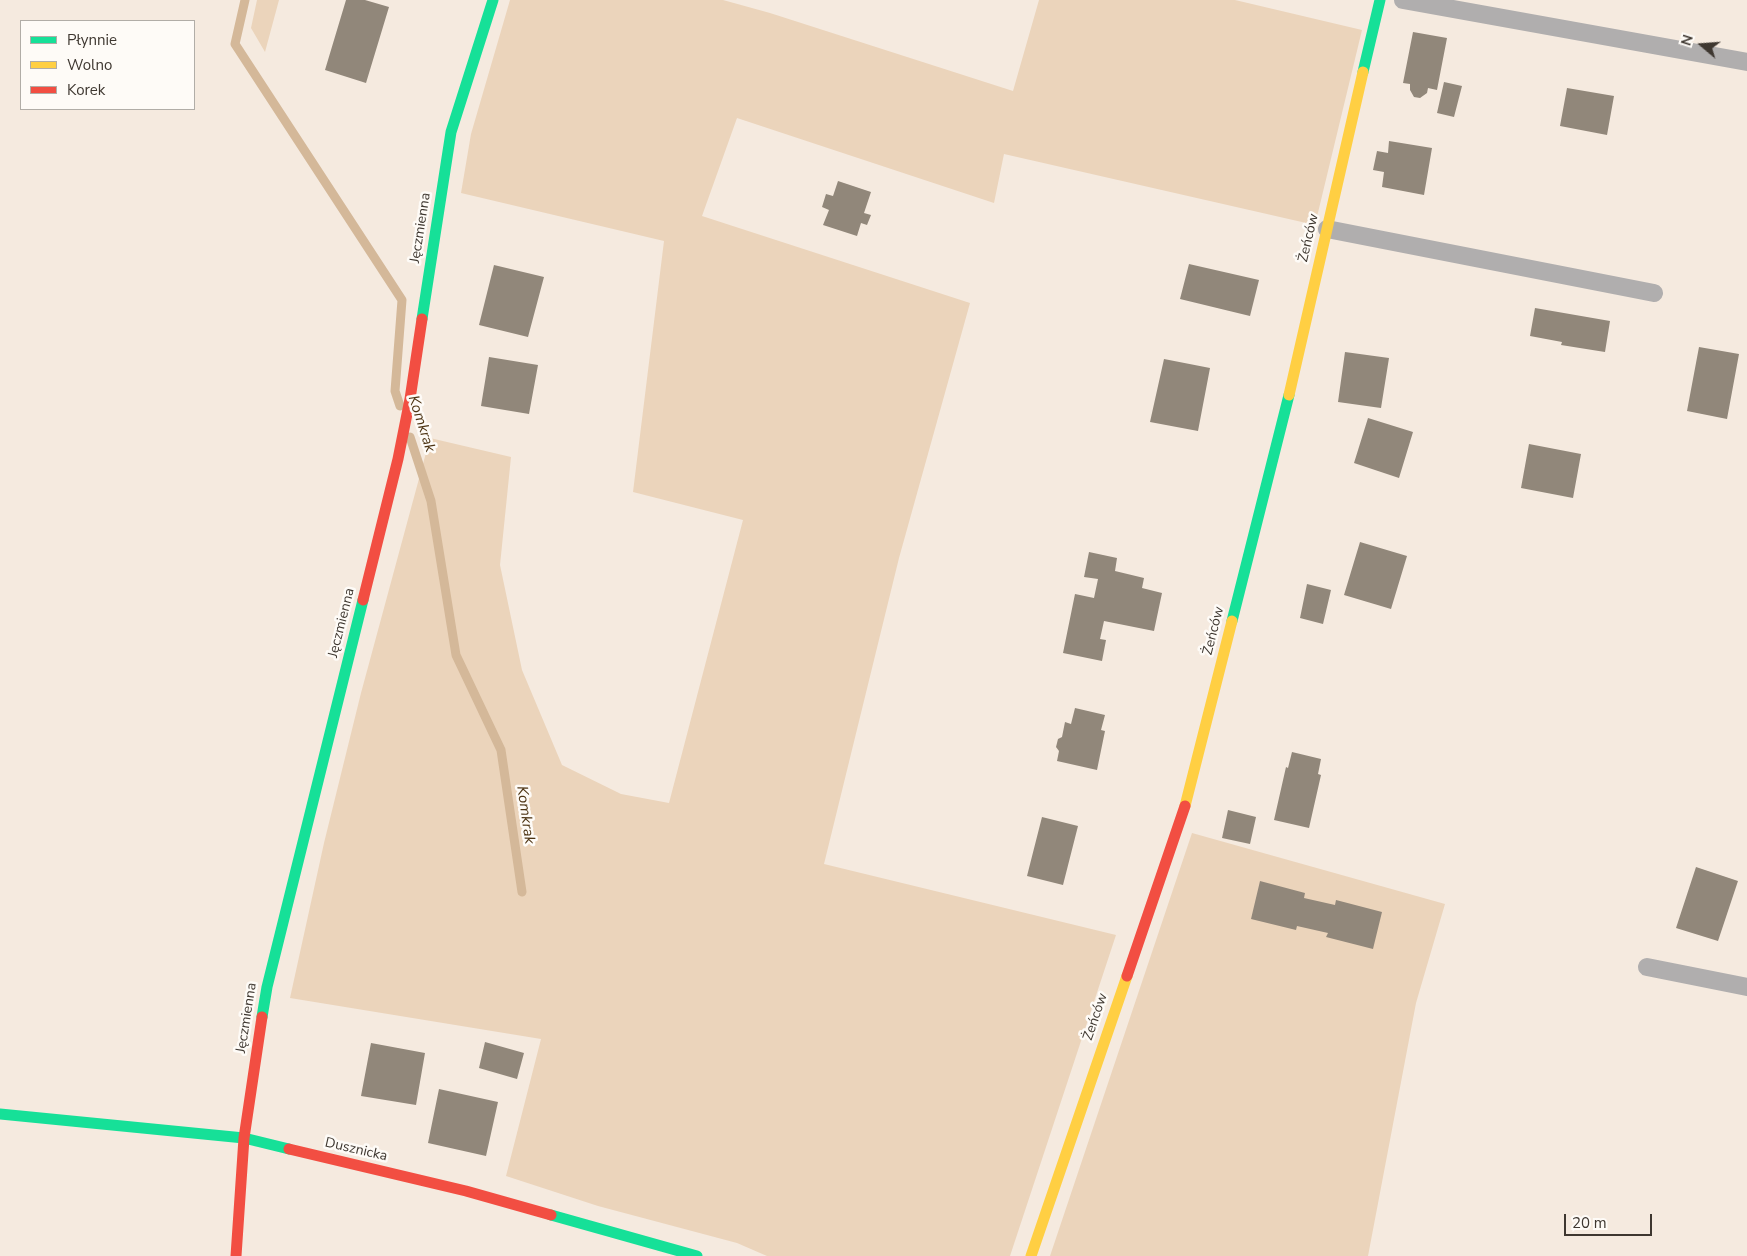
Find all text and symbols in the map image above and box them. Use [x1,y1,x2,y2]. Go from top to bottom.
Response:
legend [20,20,195,110]
north arrow [1677,20,1727,70]
text: Płynnie [67,30,117,50]
text: N [1677,32,1698,48]
text: Wolno [67,55,112,75]
text: Korek [67,80,105,100]
street label: Jęczmienna [407,192,435,264]
street label: Żeńców [1295,212,1323,264]
water label: Komkrak [403,393,439,455]
street label: Jęczmienna [325,587,359,659]
street label: Żeńców [1200,605,1228,657]
water label: Komkrak [512,785,538,845]
street label: Jęczmienna [233,982,261,1054]
street label: Żeńców [1080,991,1112,1043]
street label: Dusznicka [323,1135,389,1165]
scale bar [1567,1204,1654,1236]
text: 20 m [1572,1213,1607,1233]

